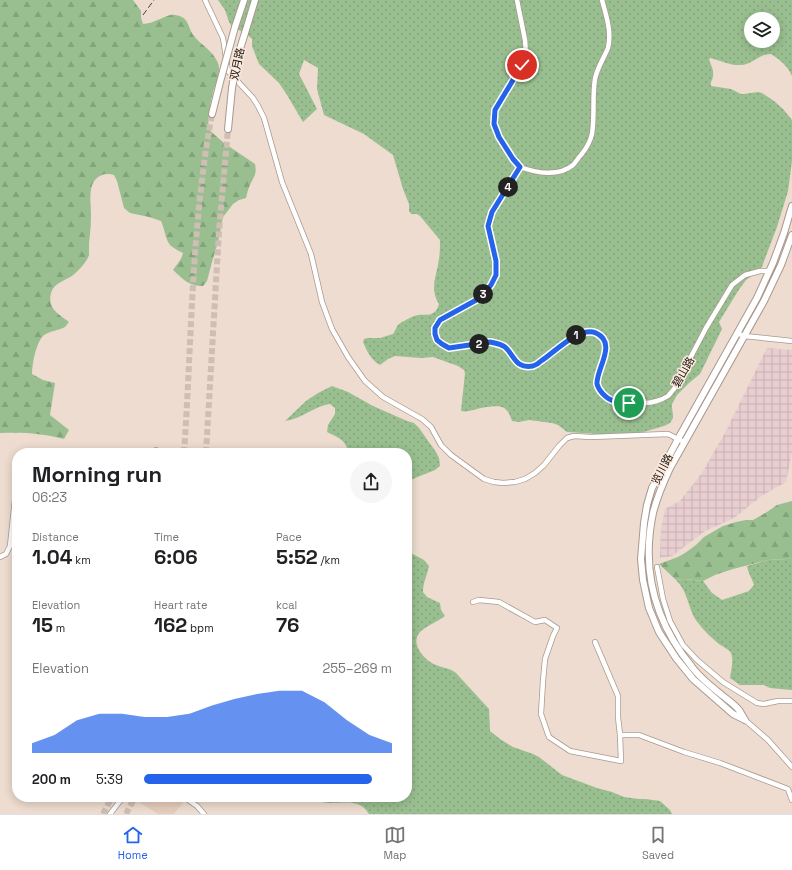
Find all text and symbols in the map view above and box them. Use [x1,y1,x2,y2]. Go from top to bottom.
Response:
map controls [744,12,780,48]
button: layers [744,12,780,48]
street label: 双月路 [227,46,247,82]
pin [505,48,539,82]
icon: check [511,54,533,76]
pin: 4 [498,177,518,197]
text: 4 [505,180,512,194]
pin: 3 [473,284,493,304]
text: 3 [480,287,486,301]
pin: 1 [566,325,586,345]
text: 1 [574,328,578,342]
pin: 2 [469,334,489,354]
text: 2 [476,337,482,351]
street label: 碧山路 [669,354,697,390]
pin [612,386,646,420]
icon: arrive [618,392,640,414]
street label: 览川路 [648,451,676,487]
text: Morning run [32,460,162,488]
button: share [350,461,392,503]
text: 06:23 [32,489,67,506]
text: Distance [32,530,79,544]
text: Time [154,530,179,544]
text: Pace [276,530,302,544]
text: 1.04 [32,544,72,570]
text: 6:06 [154,544,198,570]
text: 5:52 [276,544,318,570]
text: km [72,553,91,567]
text: /km [318,553,340,567]
text: Elevation [32,598,80,612]
text: Heart rate [154,598,207,612]
text: kcal [276,598,297,612]
text: 15 [32,612,53,638]
text: 162 [154,612,187,638]
text: 76 [276,612,299,638]
text: m [53,621,65,635]
text: bpm [187,621,214,635]
text: Elevation [32,660,89,677]
text: 255–269 m [322,660,392,677]
text: 200 m [32,771,71,788]
text: 5:39 [96,771,123,788]
tab: Home [118,824,148,862]
tab: Map [383,824,406,862]
tab: Saved [642,824,674,862]

